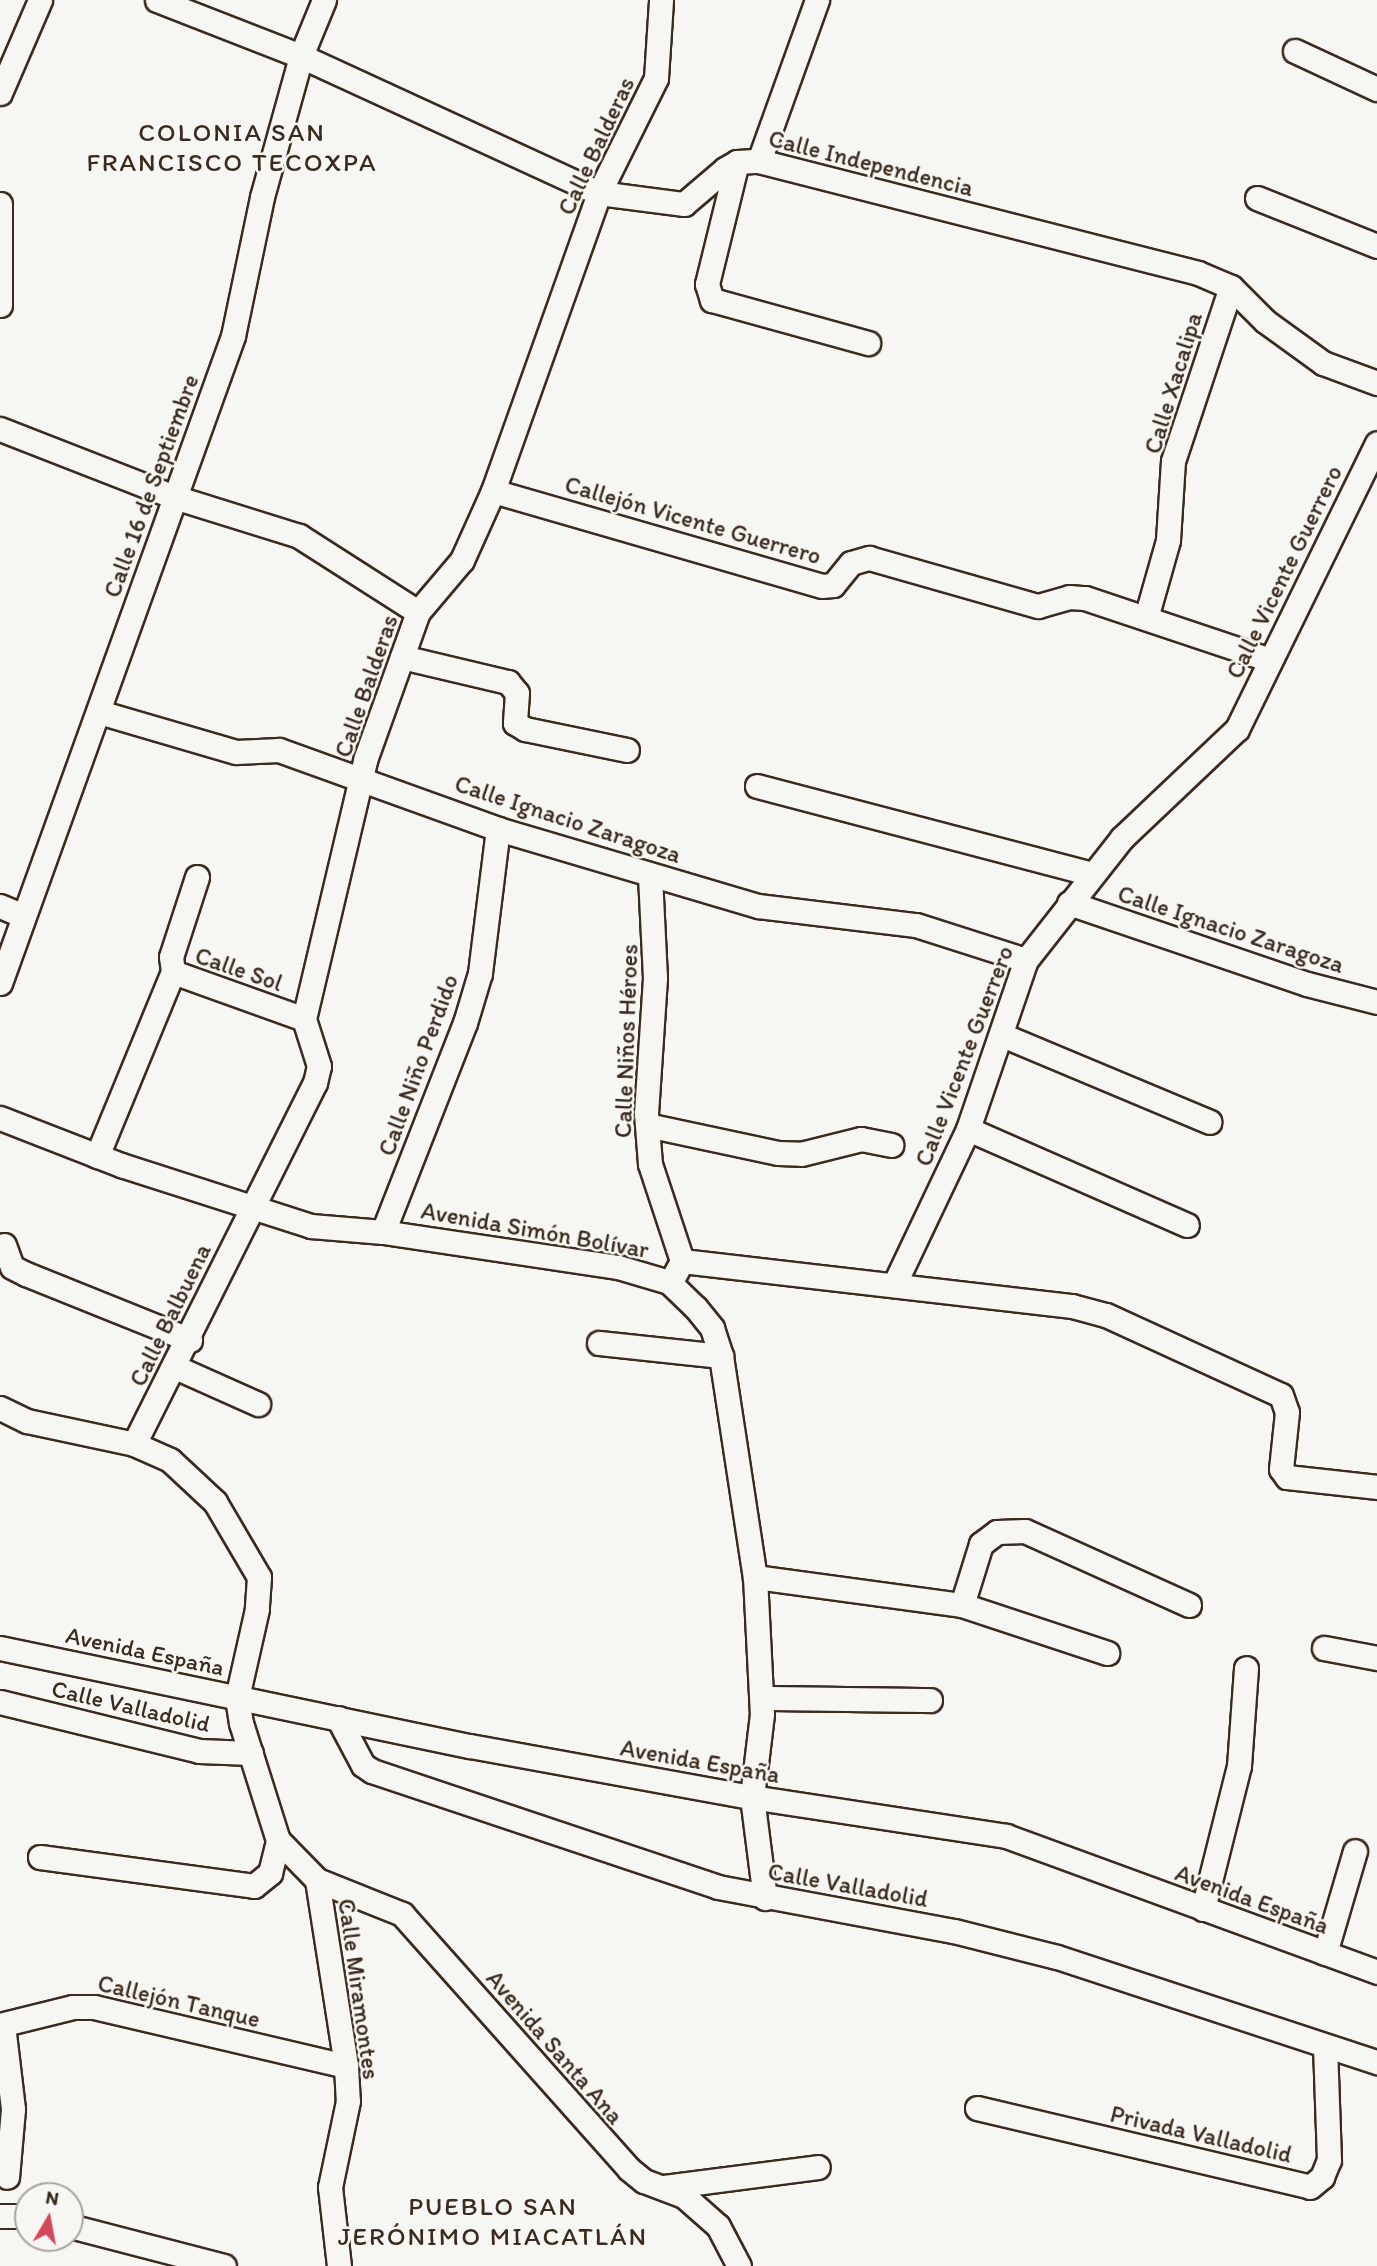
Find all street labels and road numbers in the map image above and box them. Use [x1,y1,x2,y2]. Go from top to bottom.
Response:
street label: Calle Balderas [551,72,641,220]
street label: Calle Independencia [766,124,976,202]
street label: Calle Xacalipa [1138,308,1208,458]
street label: Calle 16 de Septiembre [97,371,205,601]
street label: Calle Vicente Guerrero [1220,461,1348,683]
street label: Callejón Vicente Guerrero [562,470,824,570]
street label: Calle Balderas [328,610,404,762]
street label: Calle Ignacio Zaragoza [452,769,684,869]
street label: Calle Ignacio Zaragoza [1115,879,1347,979]
street label: Calle Sol [191,941,287,997]
street label: Calle Vicente Guerrero [909,942,1019,1170]
street label: Calle Niños Héroes [608,943,644,1139]
street label: Calle Niño Perdido [372,971,464,1159]
street label: Avenida Simón Bolívar [419,1196,651,1264]
street label: Calle Balbuena [123,1238,217,1392]
street label: Avenida España [63,1620,227,1682]
street label: Calle Valladolid [50,1674,212,1738]
street label: Avenida España [618,1733,782,1789]
street label: Calle Valladolid [767,1857,929,1913]
street label: Avenida España [1171,1858,1333,1940]
street label: Calle Miramontes [332,1897,386,2081]
street label: Avenida Santa Ana [480,1964,630,2130]
street label: Callejón Tanque [96,1969,262,2033]
street label: Privada Valladolid [1107,2099,1295,2169]

